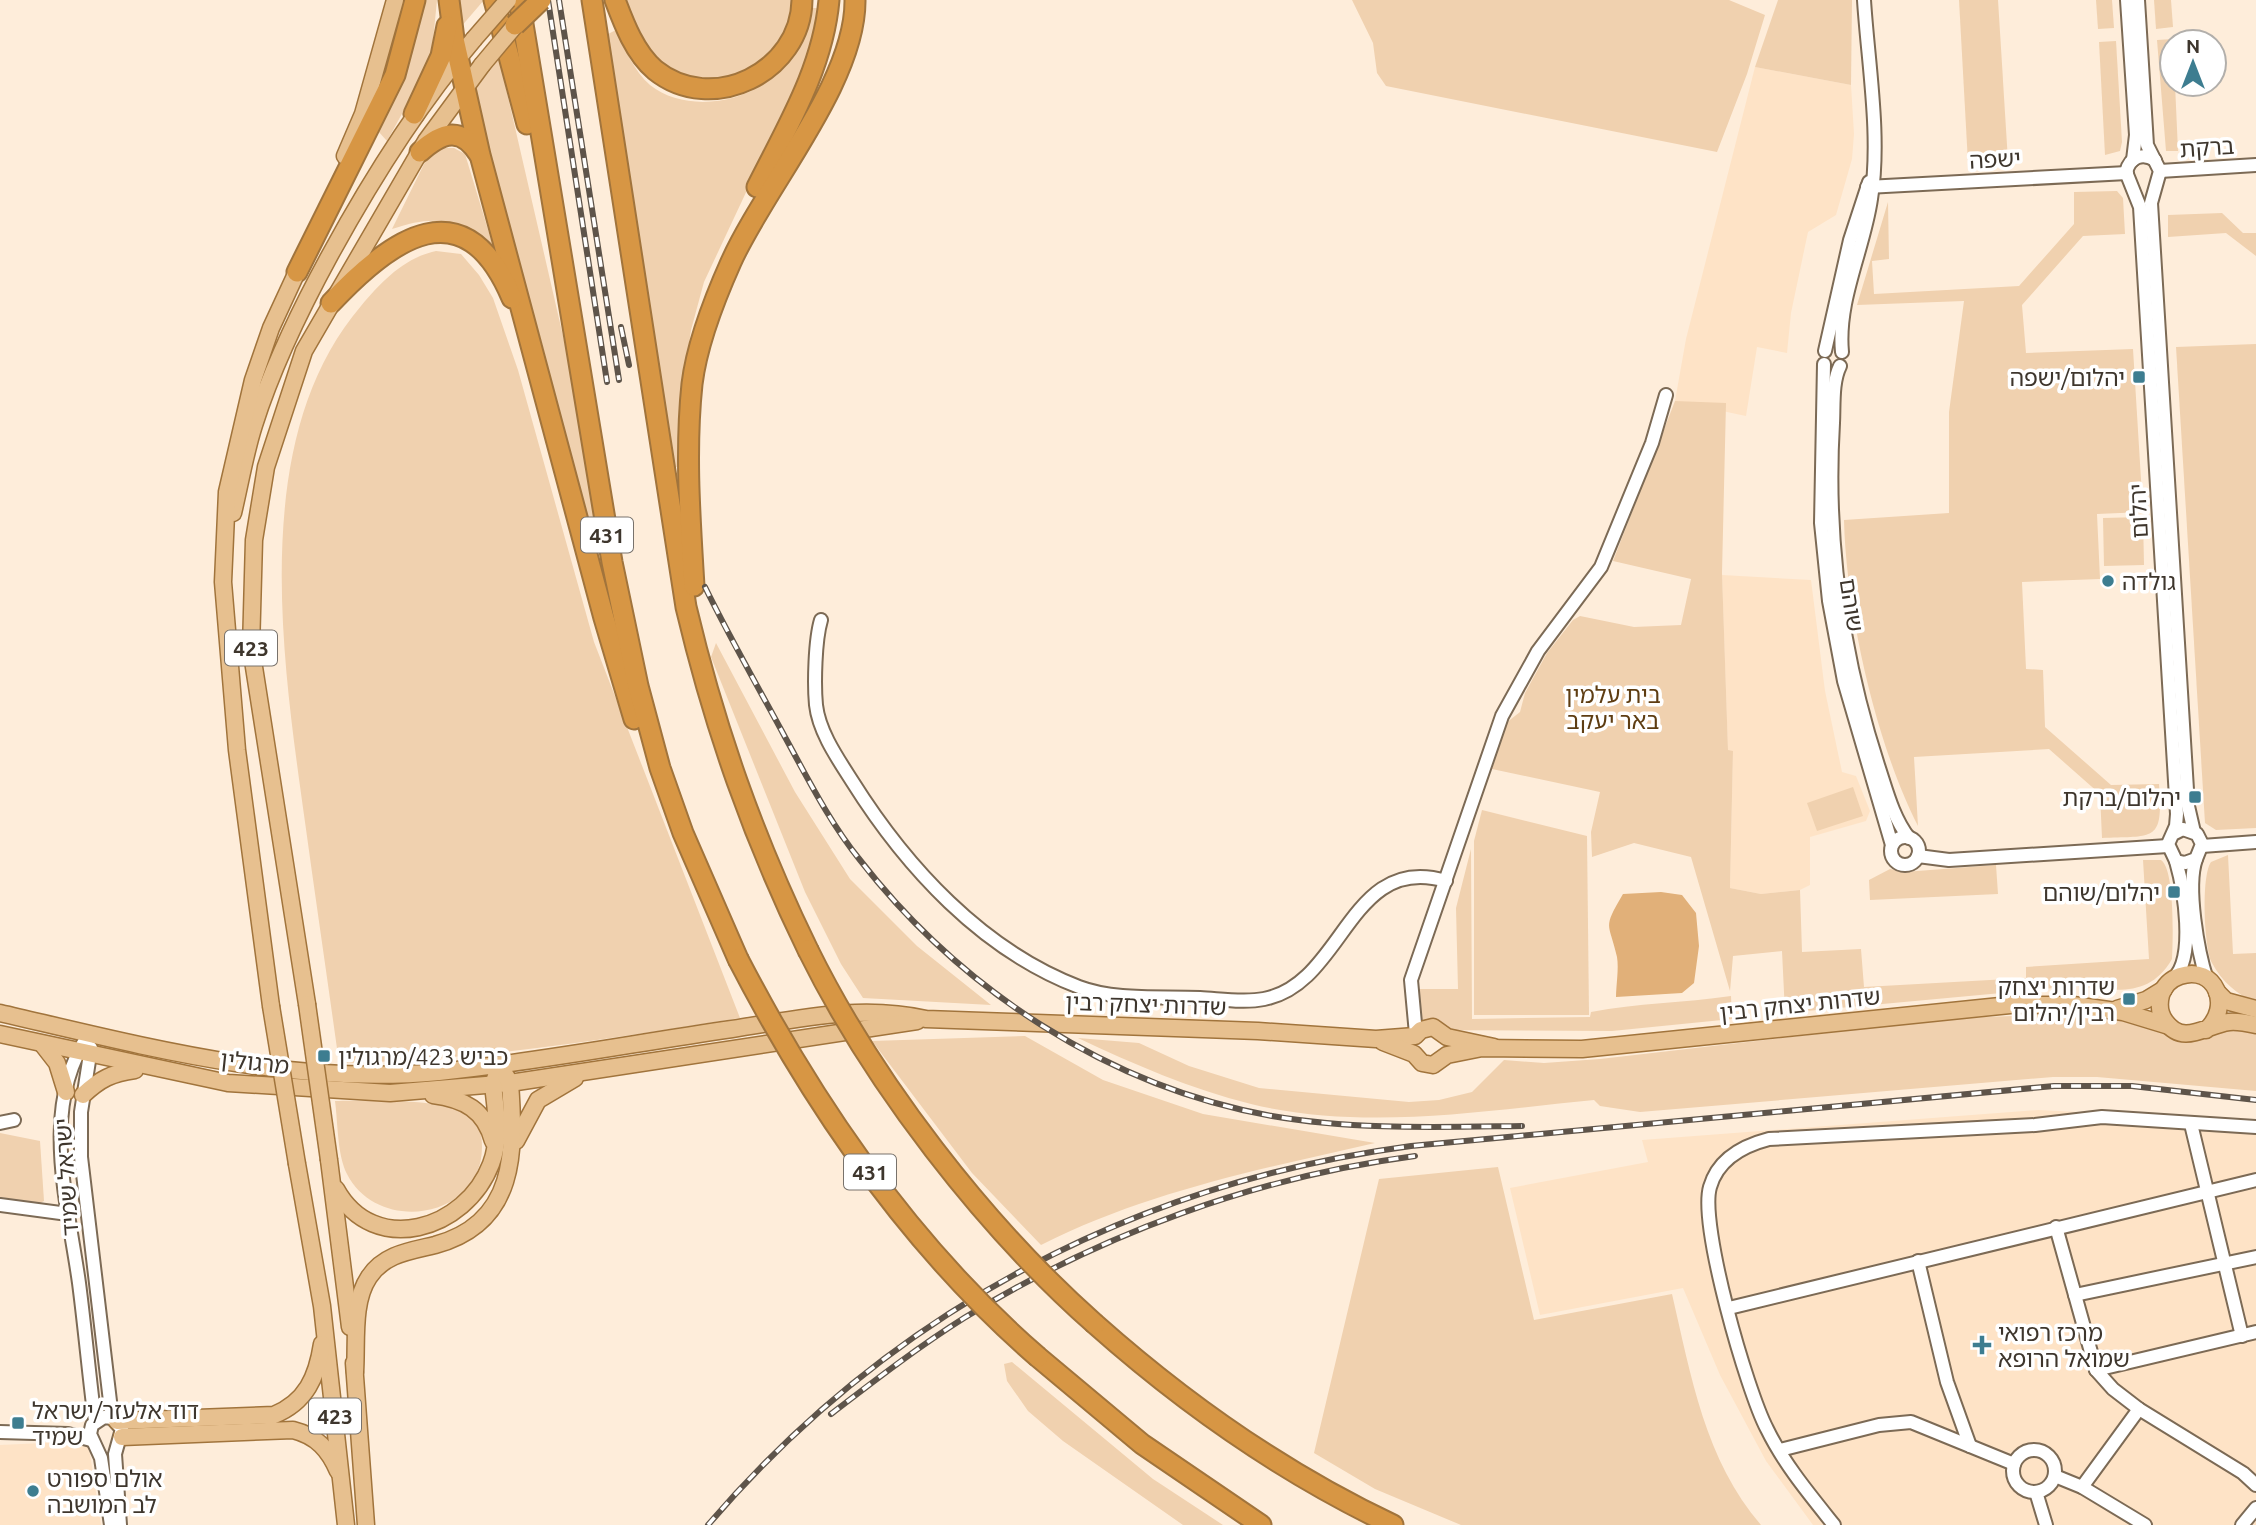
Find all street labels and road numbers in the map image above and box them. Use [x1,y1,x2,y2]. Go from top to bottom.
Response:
street label: ברקת [2179,133,2235,161]
street label: ישפה [1969,145,2021,173]
street label: יהלום [2124,483,2152,539]
road number: 431 [581,518,633,552]
street label: שוהם [1835,576,1869,634]
road number: 423 [225,630,277,666]
street label: שדרות יצחק רבין [1718,983,1882,1025]
street label: שדרות יצחק רבין [1065,989,1227,1019]
street label: מרגולין [219,1046,291,1078]
street label: ישראל שמיד [49,1117,83,1237]
road number: 431 [844,1154,896,1190]
road number: 423 [309,1398,361,1434]

